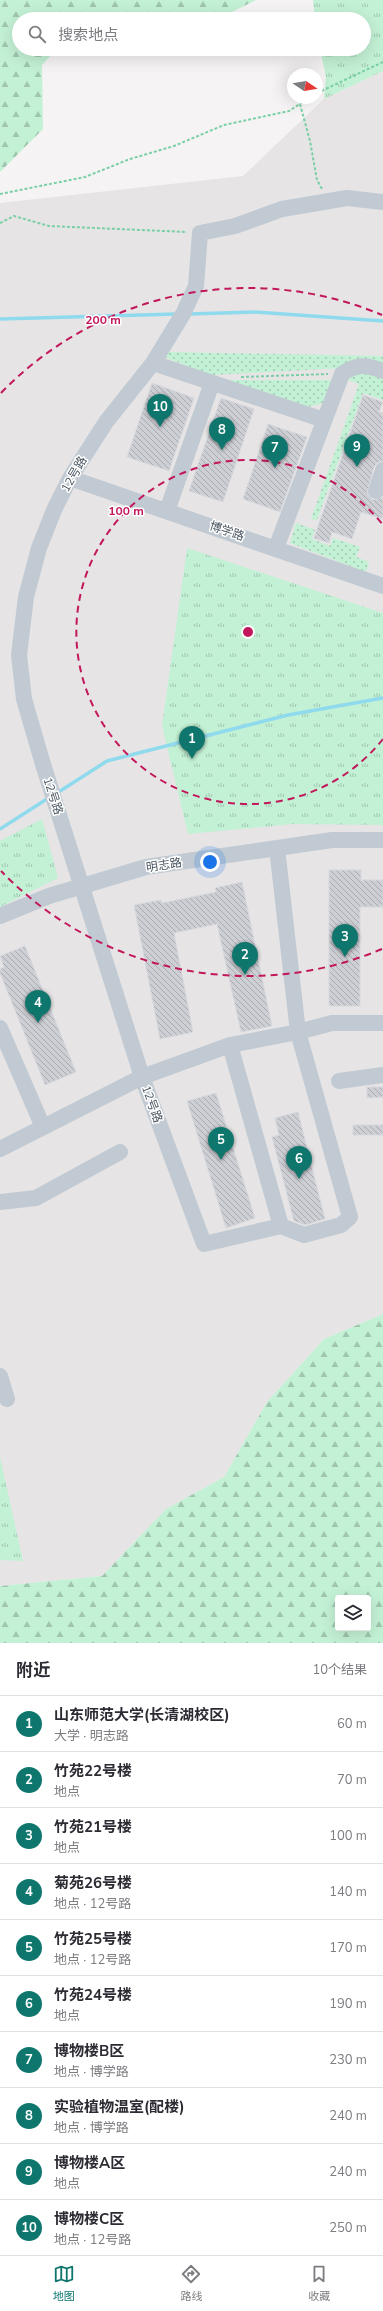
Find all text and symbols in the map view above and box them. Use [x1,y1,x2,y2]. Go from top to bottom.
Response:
search box [12,12,371,56]
icon: search [26,23,48,45]
text: 搜索地点 [58,25,118,45]
north arrow [287,68,323,104]
text: 200 m [85,312,121,328]
pin: 10 [147,394,173,427]
pin: 8 [209,417,235,450]
pin: 9 [344,434,370,467]
pin: 7 [262,435,288,468]
street label: 12号路 [57,453,91,495]
text: 100 m [108,503,144,519]
street label: 博学路 [207,518,247,544]
centre of rings [241,625,255,639]
pin: 1 [179,726,205,759]
street label: 12号路 [39,775,67,817]
your location [200,852,220,872]
street label: 明志路 [145,854,183,876]
pin: 3 [332,924,358,957]
pin: 2 [232,942,258,975]
pin: 4 [25,990,51,1023]
street label: 12号路 [138,1083,166,1125]
pin: 5 [208,1127,234,1160]
pin: 6 [286,1146,312,1179]
map controls [335,1595,371,1631]
button: layers [335,1595,371,1631]
text: 附近 [16,1659,50,1682]
text: 10个结果 [312,1661,367,1679]
text: 山东师范大学(长清湖校区) [54,1705,230,1725]
text: 1 [25,1715,33,1733]
text: 60 m [337,1715,367,1733]
text: 大学 · 明志路 [54,1727,129,1745]
text: 竹苑22号楼 [54,1761,132,1781]
text: 2 [25,1771,33,1789]
text: 70 m [337,1771,367,1789]
text: 地点 [54,1783,80,1801]
text: 竹苑21号楼 [54,1817,132,1837]
text: 3 [25,1827,33,1845]
text: 100 m [329,1827,367,1845]
text: 地点 [54,1839,80,1857]
text: 菊苑26号楼 [54,1873,132,1893]
text: 4 [25,1883,33,1901]
text: 140 m [329,1883,367,1901]
text: 地点 · 12号路 [54,1895,131,1913]
text: 竹苑25号楼 [54,1929,132,1949]
text: 5 [25,1939,33,1957]
text: 170 m [329,1939,367,1957]
text: 地点 · 12号路 [54,1951,131,1969]
text: 竹苑24号楼 [54,1985,132,2005]
text: 6 [25,1995,33,2013]
text: 190 m [329,1995,367,2013]
text: 地点 [54,2007,80,2025]
text: 博物楼B区 [54,2041,124,2061]
text: 7 [25,2051,33,2069]
text: 230 m [329,2051,367,2069]
text: 地点 · 博学路 [54,2063,129,2081]
text: 实验植物温室(配楼) [54,2097,185,2117]
text: 8 [25,2107,33,2125]
text: 240 m [329,2107,367,2125]
text: 地点 · 博学路 [54,2119,129,2137]
text: 博物楼A区 [54,2153,125,2173]
text: 9 [25,2163,33,2181]
text: 240 m [329,2163,367,2181]
text: 地点 [54,2175,80,2193]
text: 博物楼C区 [54,2209,124,2229]
text: 10 [21,2219,37,2237]
text: 250 m [329,2219,367,2237]
text: 地点 · 12号路 [54,2231,131,2249]
tab: 地图 [53,2263,75,2304]
tab: 路线 [180,2263,202,2304]
tab: 收藏 [308,2263,330,2304]

